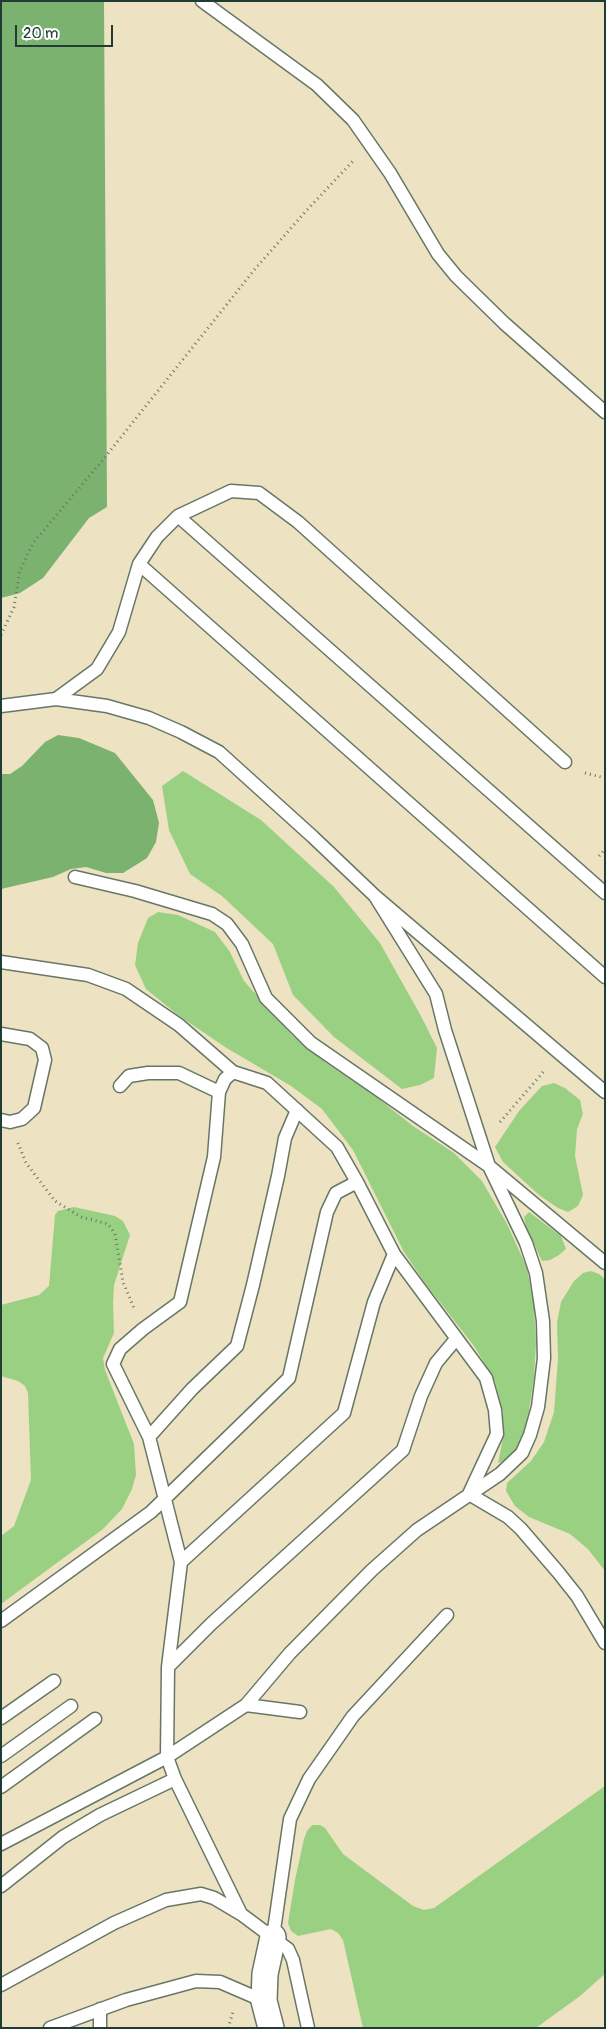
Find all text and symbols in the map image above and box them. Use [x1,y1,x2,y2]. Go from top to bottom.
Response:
scale bar [18,15,115,47]
text: 20 m [23,24,58,43]

